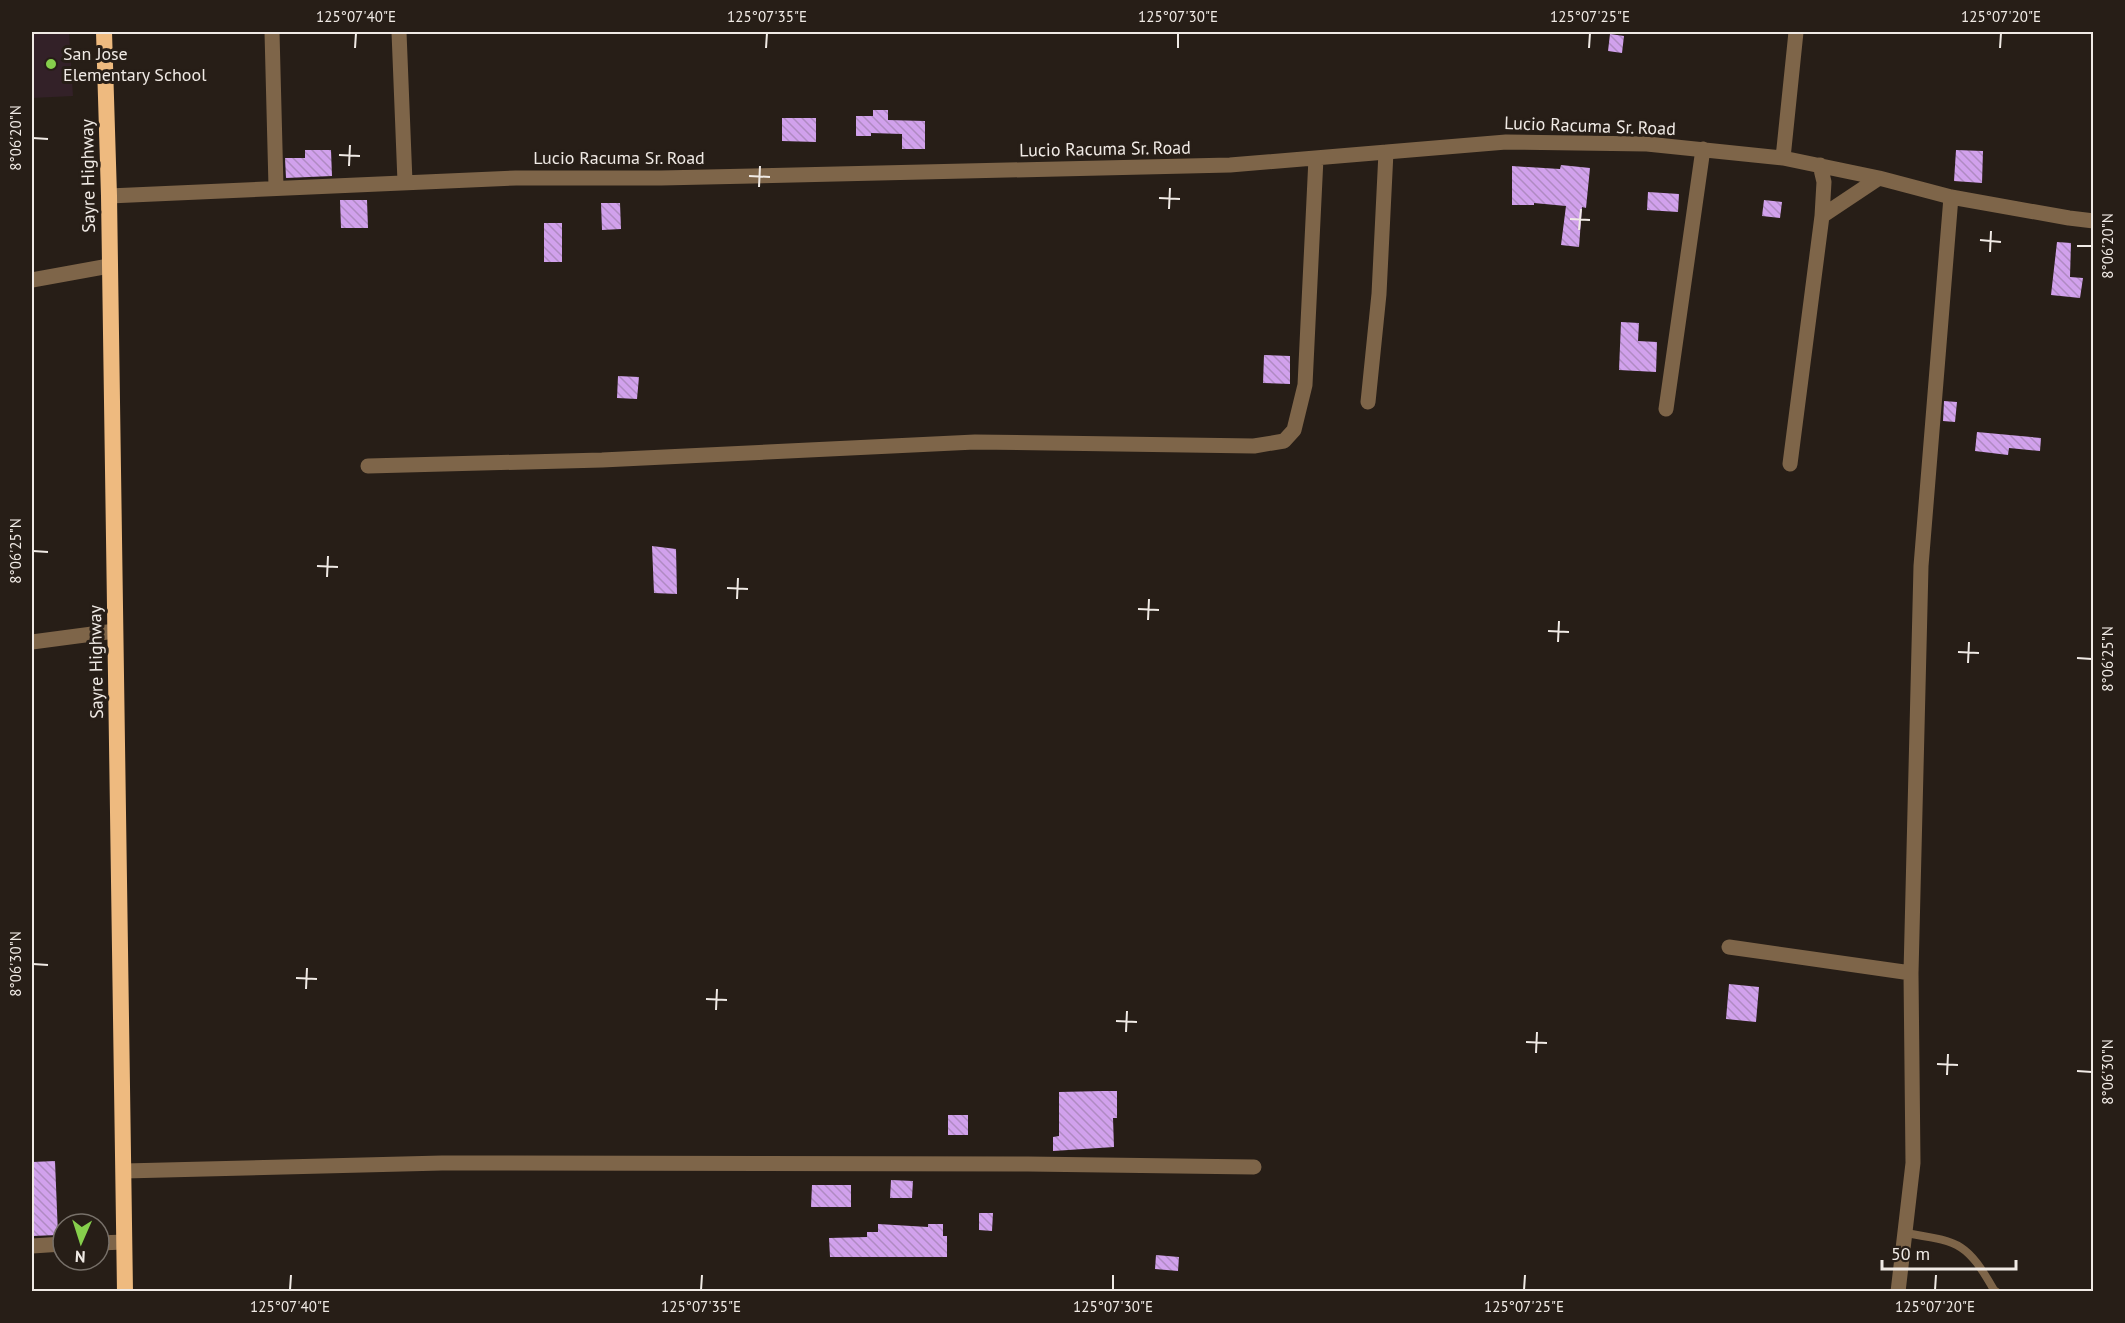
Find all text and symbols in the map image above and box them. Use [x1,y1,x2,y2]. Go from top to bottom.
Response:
text: 125°07'40"E [316,7,396,26]
text: 125°07'35"E [727,7,807,26]
text: 125°07'30"E [1138,7,1218,26]
text: 125°07'25"E [1550,7,1630,26]
text: 125°07'20"E [1961,7,2041,26]
place label: San Jose Elementary School [63,42,207,86]
marker: San Jose Elementary School [44,57,58,71]
text: 8°06'20"N [6,105,25,171]
street label: Lucio Racuma Sr. Road [1504,111,1676,140]
street label: Sayre Highway [75,118,100,233]
street label: Lucio Racuma Sr. Road [1019,136,1191,161]
street label: Lucio Racuma Sr. Road [533,146,705,169]
text: 8°06'20"N [2098,213,2117,279]
text: 8°06'25"N [6,518,25,584]
street label: Sayre Highway [83,604,108,719]
text: 8°06'25"N [2098,626,2117,692]
text: 8°06'30"N [6,931,25,997]
text: 8°06'30"N [2098,1039,2117,1105]
north arrow [51,1212,111,1272]
scale bar [1882,1233,2016,1271]
text: 50 m [1891,1242,1930,1265]
text: N [74,1247,86,1267]
text: 125°07'40"E [250,1297,330,1316]
text: 125°07'35"E [661,1297,741,1316]
text: 125°07'30"E [1073,1297,1153,1316]
text: 125°07'25"E [1484,1297,1564,1316]
text: 125°07'20"E [1895,1297,1975,1316]

